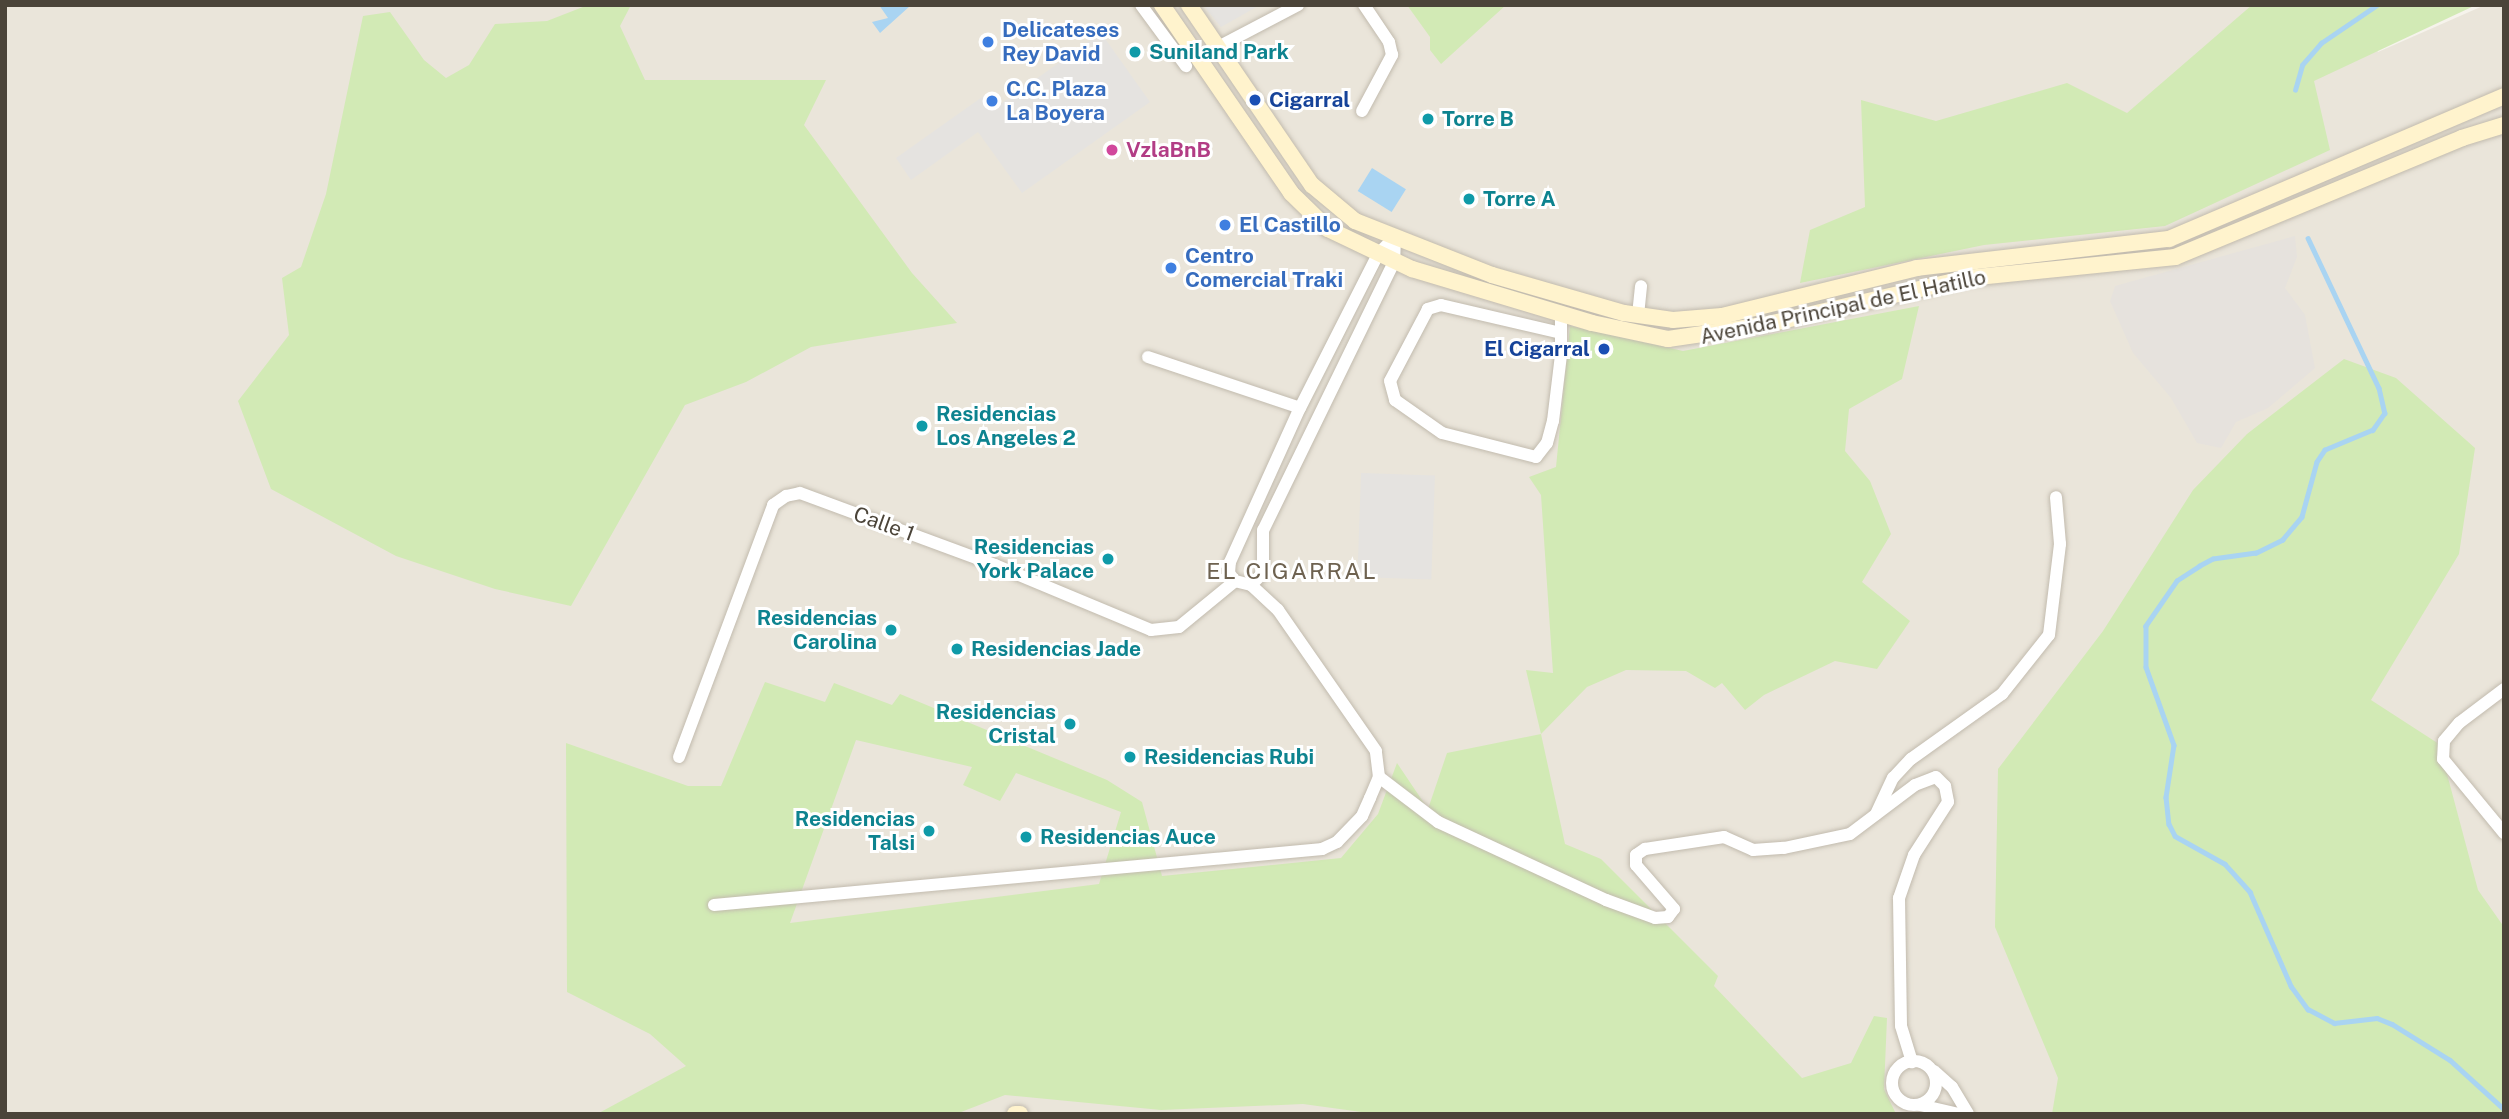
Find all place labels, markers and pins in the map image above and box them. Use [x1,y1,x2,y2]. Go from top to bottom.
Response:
place label: Delicateses Rey David [1002,17,1119,67]
marker: Delicateses Rey David [980,34,996,50]
place label: Suniland Park [1149,39,1289,65]
marker: Suniland Park [1127,44,1143,60]
place label: C.C. Plaza La Boyera [1006,76,1106,126]
place label: Cigarral [1269,87,1350,113]
marker: Cigarral [1247,92,1263,108]
marker: C.C. Plaza La Boyera [984,93,1000,109]
place label: Torre B [1442,106,1514,132]
marker: Torre B [1420,111,1436,127]
place label: VzlaBnB [1126,137,1211,163]
marker: VzlaBnB [1104,142,1120,158]
place label: Torre A [1483,186,1556,212]
marker: Torre A [1461,191,1477,207]
place label: El Castillo [1239,212,1341,238]
marker: El Castillo [1217,217,1233,233]
place label: Centro Comercial Traki [1185,243,1343,293]
marker: Centro Comercial Traki [1163,260,1179,276]
place label: El Cigarral [1484,336,1590,362]
marker: El Cigarral [1596,341,1612,357]
place label: Residencias Los Angeles 2 [936,401,1076,451]
marker: Residencias Los Angeles 2 [914,418,930,434]
place label: Residencias York Palace [974,534,1094,584]
marker: Residencias York Palace [1100,551,1116,567]
place label: Residencias Carolina [757,605,877,655]
marker: Residencias Carolina [883,622,899,638]
place label: Residencias Jade [971,636,1141,662]
marker: Residencias Jade [949,641,965,657]
place label: Residencias Cristal [936,699,1056,749]
marker: Residencias Cristal [1062,716,1078,732]
place label: Residencias Rubi [1144,744,1314,770]
marker: Residencias Rubi [1122,749,1138,765]
place label: Residencias Talsi [795,806,915,856]
marker: Residencias Talsi [921,823,937,839]
place label: Residencias Auce [1040,824,1216,850]
marker: Residencias Auce [1018,829,1034,845]

